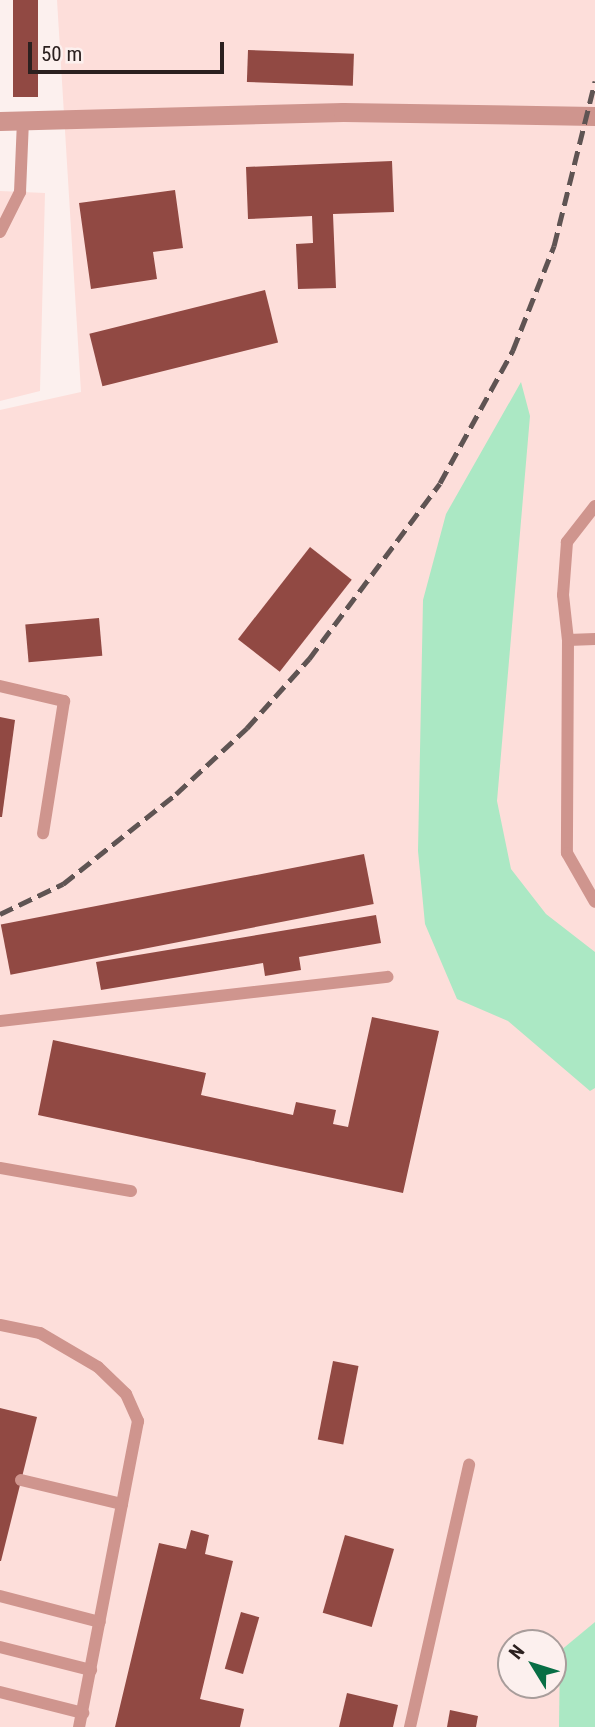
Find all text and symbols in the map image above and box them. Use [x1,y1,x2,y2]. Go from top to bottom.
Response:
scale bar [32,28,228,72]
text: 50 m [41,42,82,66]
north arrow [497,1629,567,1699]
text: N [504,1640,529,1664]

